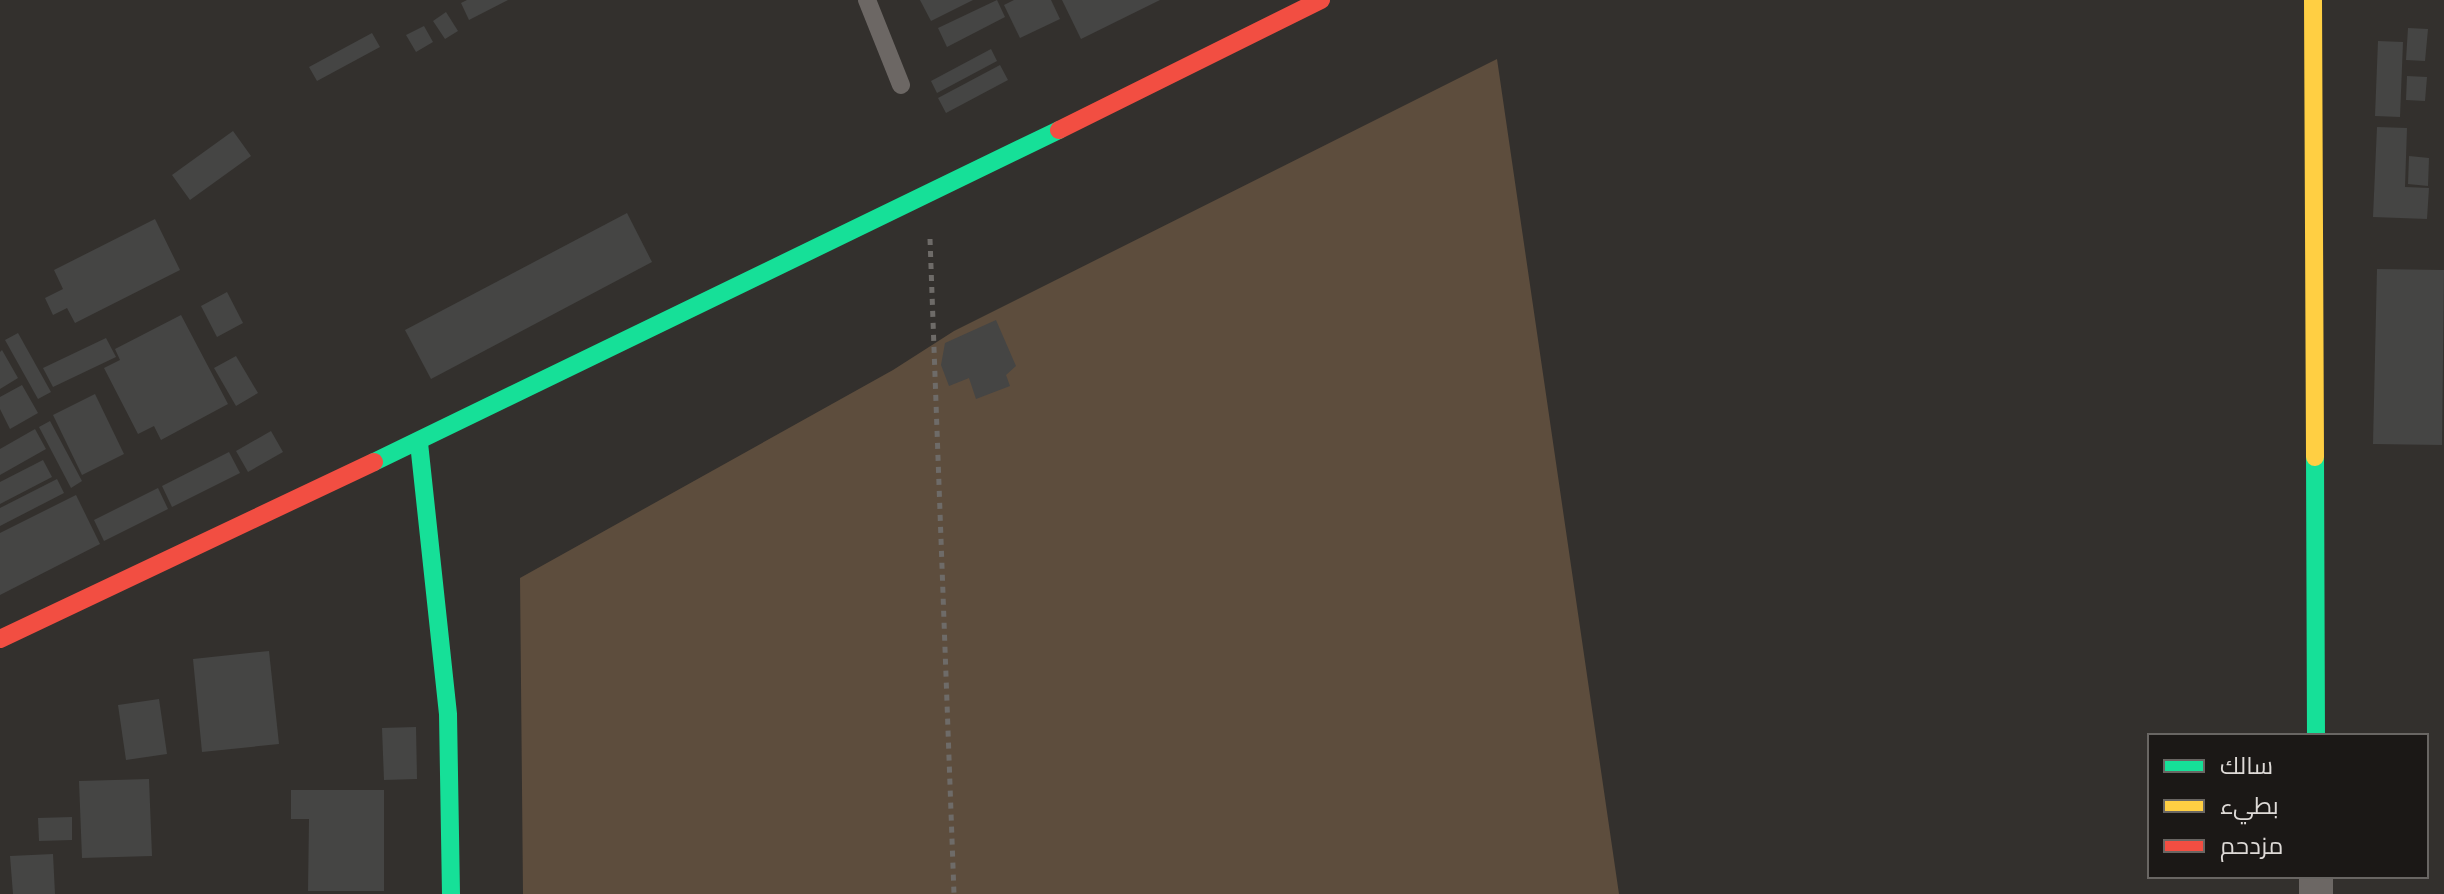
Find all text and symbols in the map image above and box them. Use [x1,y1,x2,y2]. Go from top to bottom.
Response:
legend [2148,734,2428,878]
text: سالك [2220,752,2273,781]
text: بطيء [2220,792,2279,825]
text: مزدحم [2220,832,2283,862]

